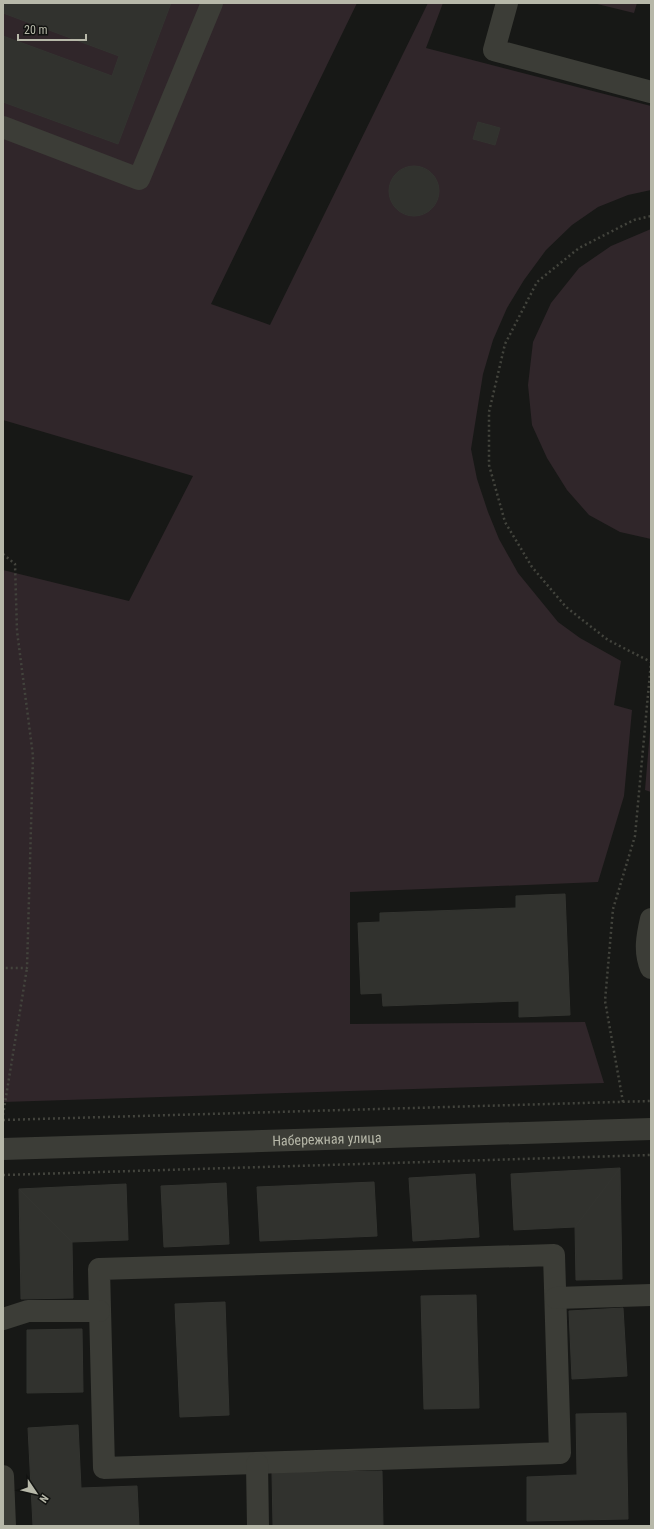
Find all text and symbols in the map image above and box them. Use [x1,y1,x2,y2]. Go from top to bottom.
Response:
scale bar [18,16,86,42]
text: 20 m [24,23,48,37]
street label: Набережная улица [272,1129,382,1149]
north arrow [16,1473,56,1513]
text: N [36,1492,51,1505]

